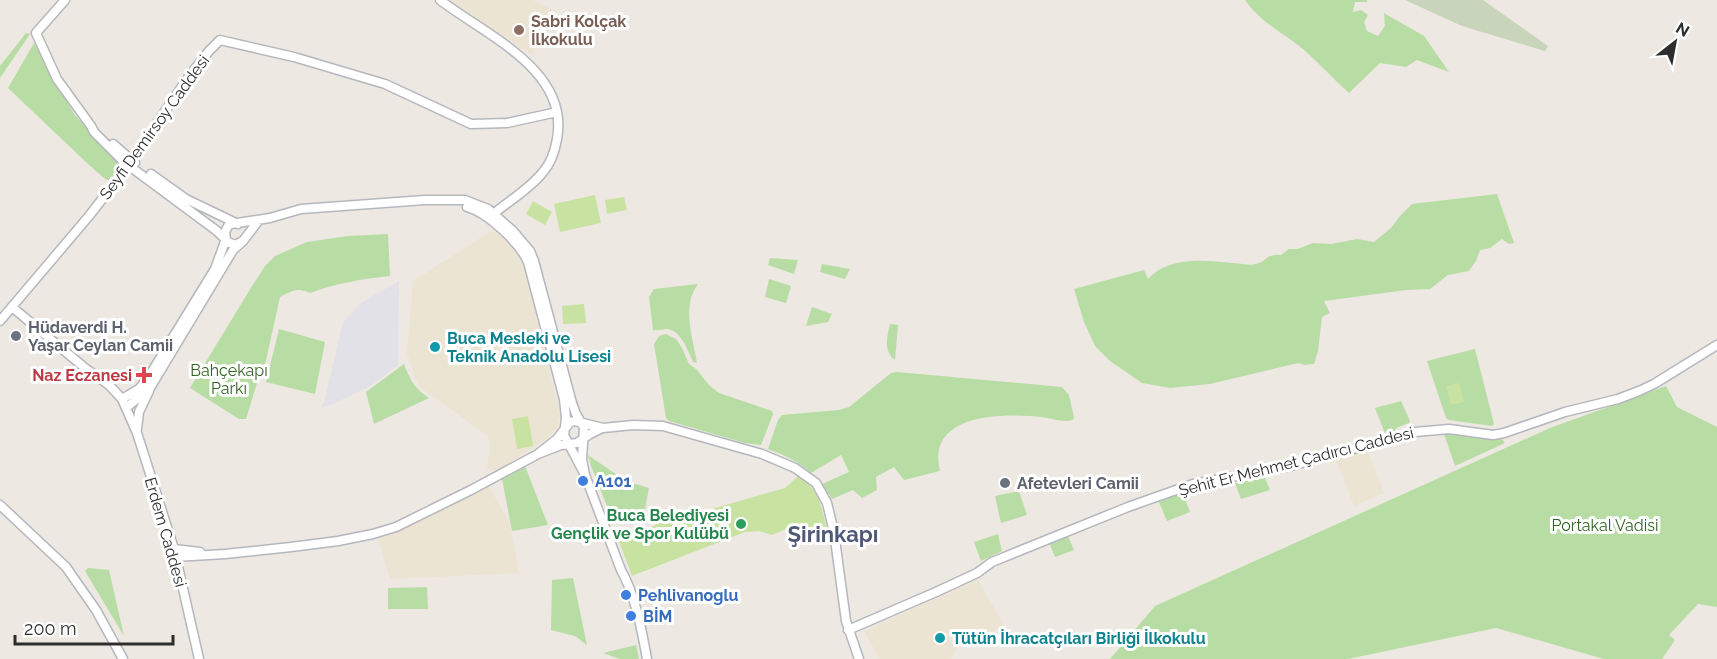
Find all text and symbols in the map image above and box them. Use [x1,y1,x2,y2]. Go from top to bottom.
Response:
place label: Sabri Kolçak İlkokulu [531,12,626,49]
north arrow [1645,12,1705,72]
text: N [1672,18,1693,41]
marker: Sabri Kolçak İlkokulu [512,23,526,37]
street label: Seyfi Demirsoy Caddesi [96,51,213,203]
place label: Hüdaverdi H. Yaşar Ceylan Camii [28,318,173,355]
marker: Hüdaverdi H. Yaşar Ceylan Camii [9,329,23,343]
place label: Buca Mesleki ve Teknik Anadolu Lisesi [447,329,611,366]
marker: Buca Mesleki ve Teknik Anadolu Lisesi [428,340,442,354]
park label: Bahçekapı Parkı [190,361,268,398]
place label: Naz Eczanesi [32,366,132,385]
marker: Naz Eczanesi [137,368,151,382]
street label: Şehit Er Mehmet Çadırcı Caddesi [1177,423,1416,500]
place label: A101 [595,472,631,491]
marker: A101 [576,474,590,488]
place label: Afetevleri Camii [1017,474,1139,493]
street label: Erdem Caddesi [141,475,190,589]
marker: Afetevleri Camii [998,476,1012,490]
place label: Buca Belediyesi Gençlik ve Spor Kulübü [551,506,729,543]
park label: Portakal Vadisi [1552,516,1659,535]
marker: Buca Belediyesi Gençlik ve Spor Kulübü [734,517,748,531]
district label: Şirinkapı [788,521,878,547]
place label: Pehlivanoglu [638,586,739,605]
marker: Pehlivanoglu [619,588,633,602]
place label: BİM [643,606,672,626]
scale bar [15,608,172,646]
marker: BİM [624,609,638,623]
text: 200 m [24,618,77,639]
place label: Tütün İhracatçıları Birliği İlkokulu [952,628,1206,648]
marker: Tütün İhracatçıları Birliği İlkokulu [933,631,947,645]

